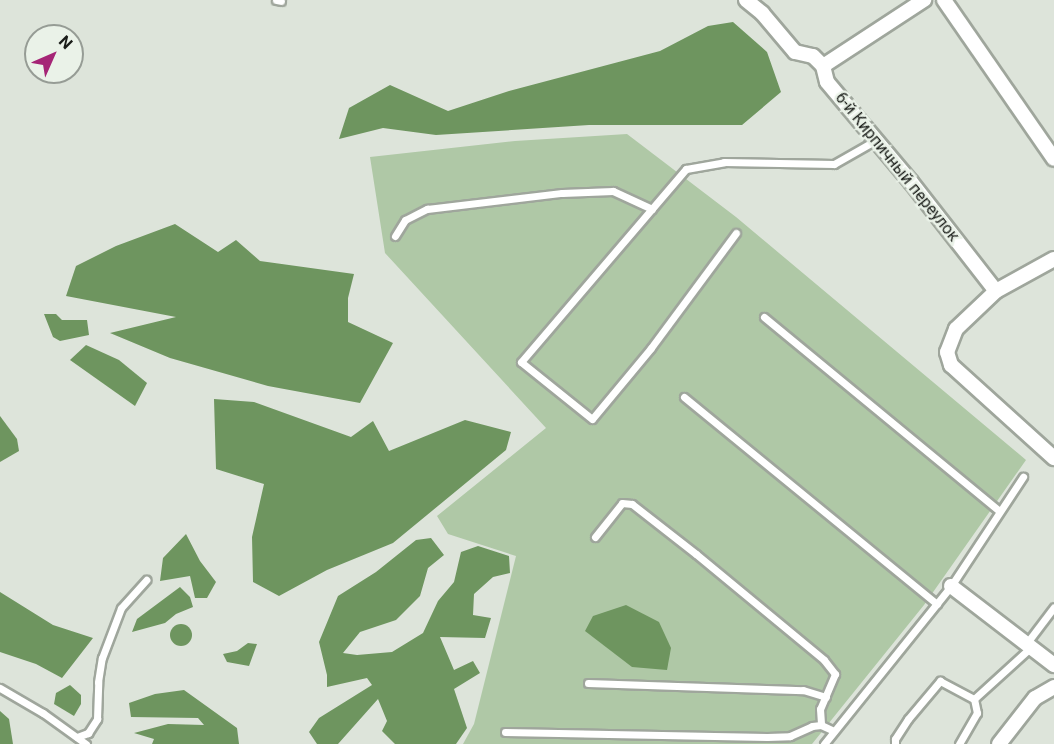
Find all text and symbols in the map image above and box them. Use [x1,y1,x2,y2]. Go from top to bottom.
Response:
north arrow [24,24,84,84]
text: N [55,32,76,53]
street label: 6-й Кирпичный переулок [831,89,963,245]

